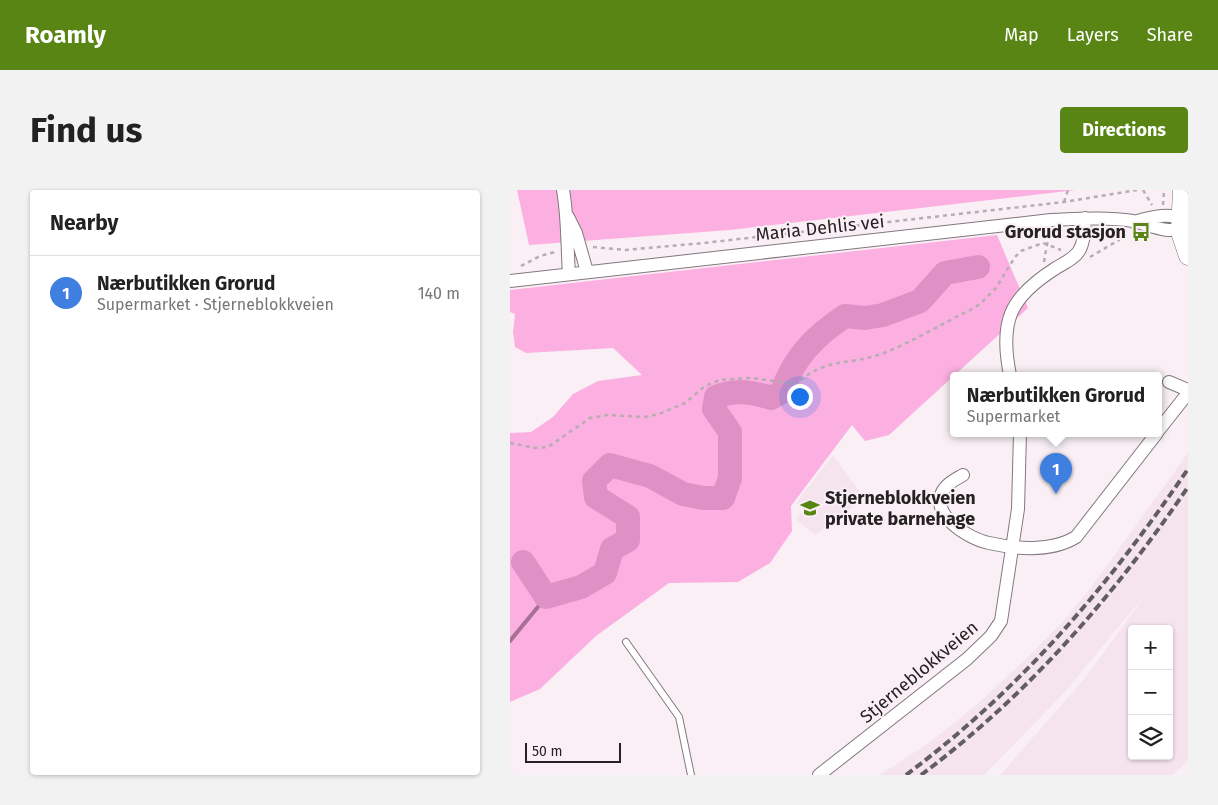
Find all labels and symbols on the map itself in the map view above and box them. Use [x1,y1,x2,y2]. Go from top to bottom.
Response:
street label: Maria Dehlis vei [754,210,886,246]
place label: Grorud stasjon [1005,221,1126,243]
bus stop icon: Grorud stasjon [1130,221,1152,243]
your location [787,384,813,410]
pin: 1 [1040,453,1072,494]
place label: Stjerneblokkveien private barnehage [825,487,976,530]
school or university icon: Stjerneblokkveien private barnehage [799,497,821,519]
street label: Stjerneblokkveien [856,616,982,728]
scale bar [525,740,621,763]

